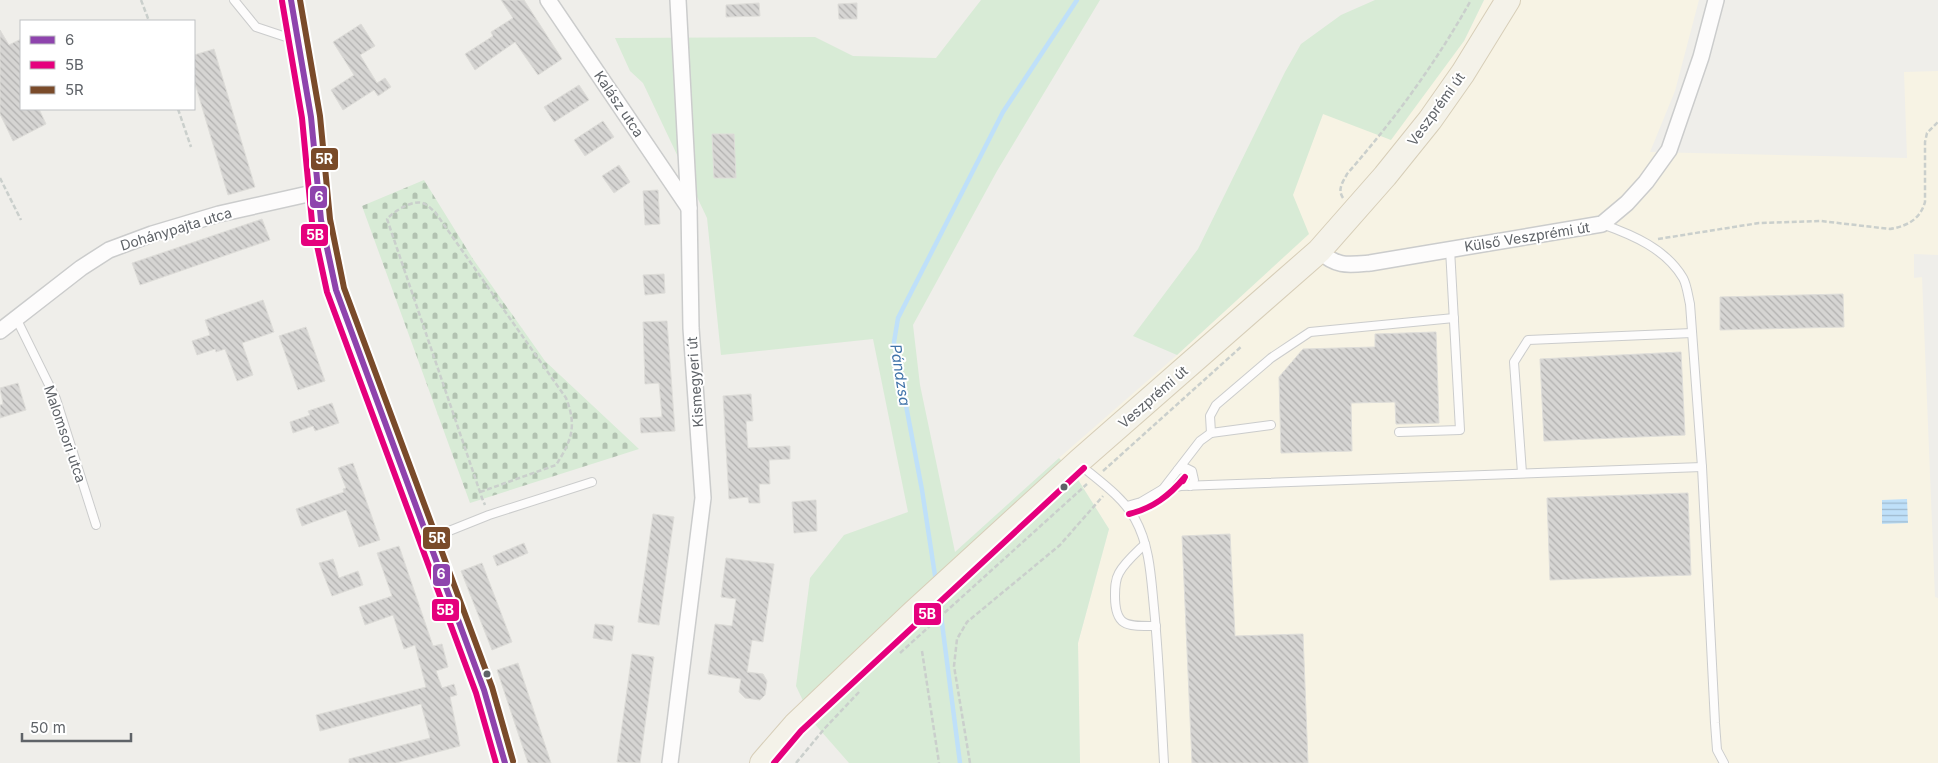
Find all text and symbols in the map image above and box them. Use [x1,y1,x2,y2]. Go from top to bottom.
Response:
legend [20,20,195,110]
text: 6 [65,30,74,49]
text: 5B [65,55,84,74]
street label: Kalász utca [591,67,648,140]
street label: Veszprémi út [1403,68,1468,149]
text: 5R [65,80,84,99]
line badge: 5R [310,147,339,171]
text: 5R [315,150,333,167]
line badge: 6 [309,185,328,209]
text: 6 [314,188,324,205]
street label: Dohánypajta utca [118,203,234,254]
street label: Külső Veszprémi út [1463,218,1591,255]
line badge: 5B [300,223,329,247]
text: 5B [306,226,324,243]
street label: Kismegyeri út [683,336,706,428]
water label: Pándzsa [886,343,915,407]
street label: Veszprémi út [1114,362,1191,431]
street label: Malomsori utca [41,383,90,485]
unlabelled marker [1059,482,1069,492]
line badge: 5R [422,526,451,550]
text: 5R [428,529,446,546]
line badge: 6 [432,563,451,587]
text: 6 [436,565,446,582]
line badge: 5B [431,598,460,622]
text: 5B [436,601,454,618]
line badge: 5B [913,602,942,626]
text: 5B [918,605,936,622]
unlabelled marker [482,669,492,679]
scale bar [22,710,131,742]
text: 50 m [30,718,66,737]

